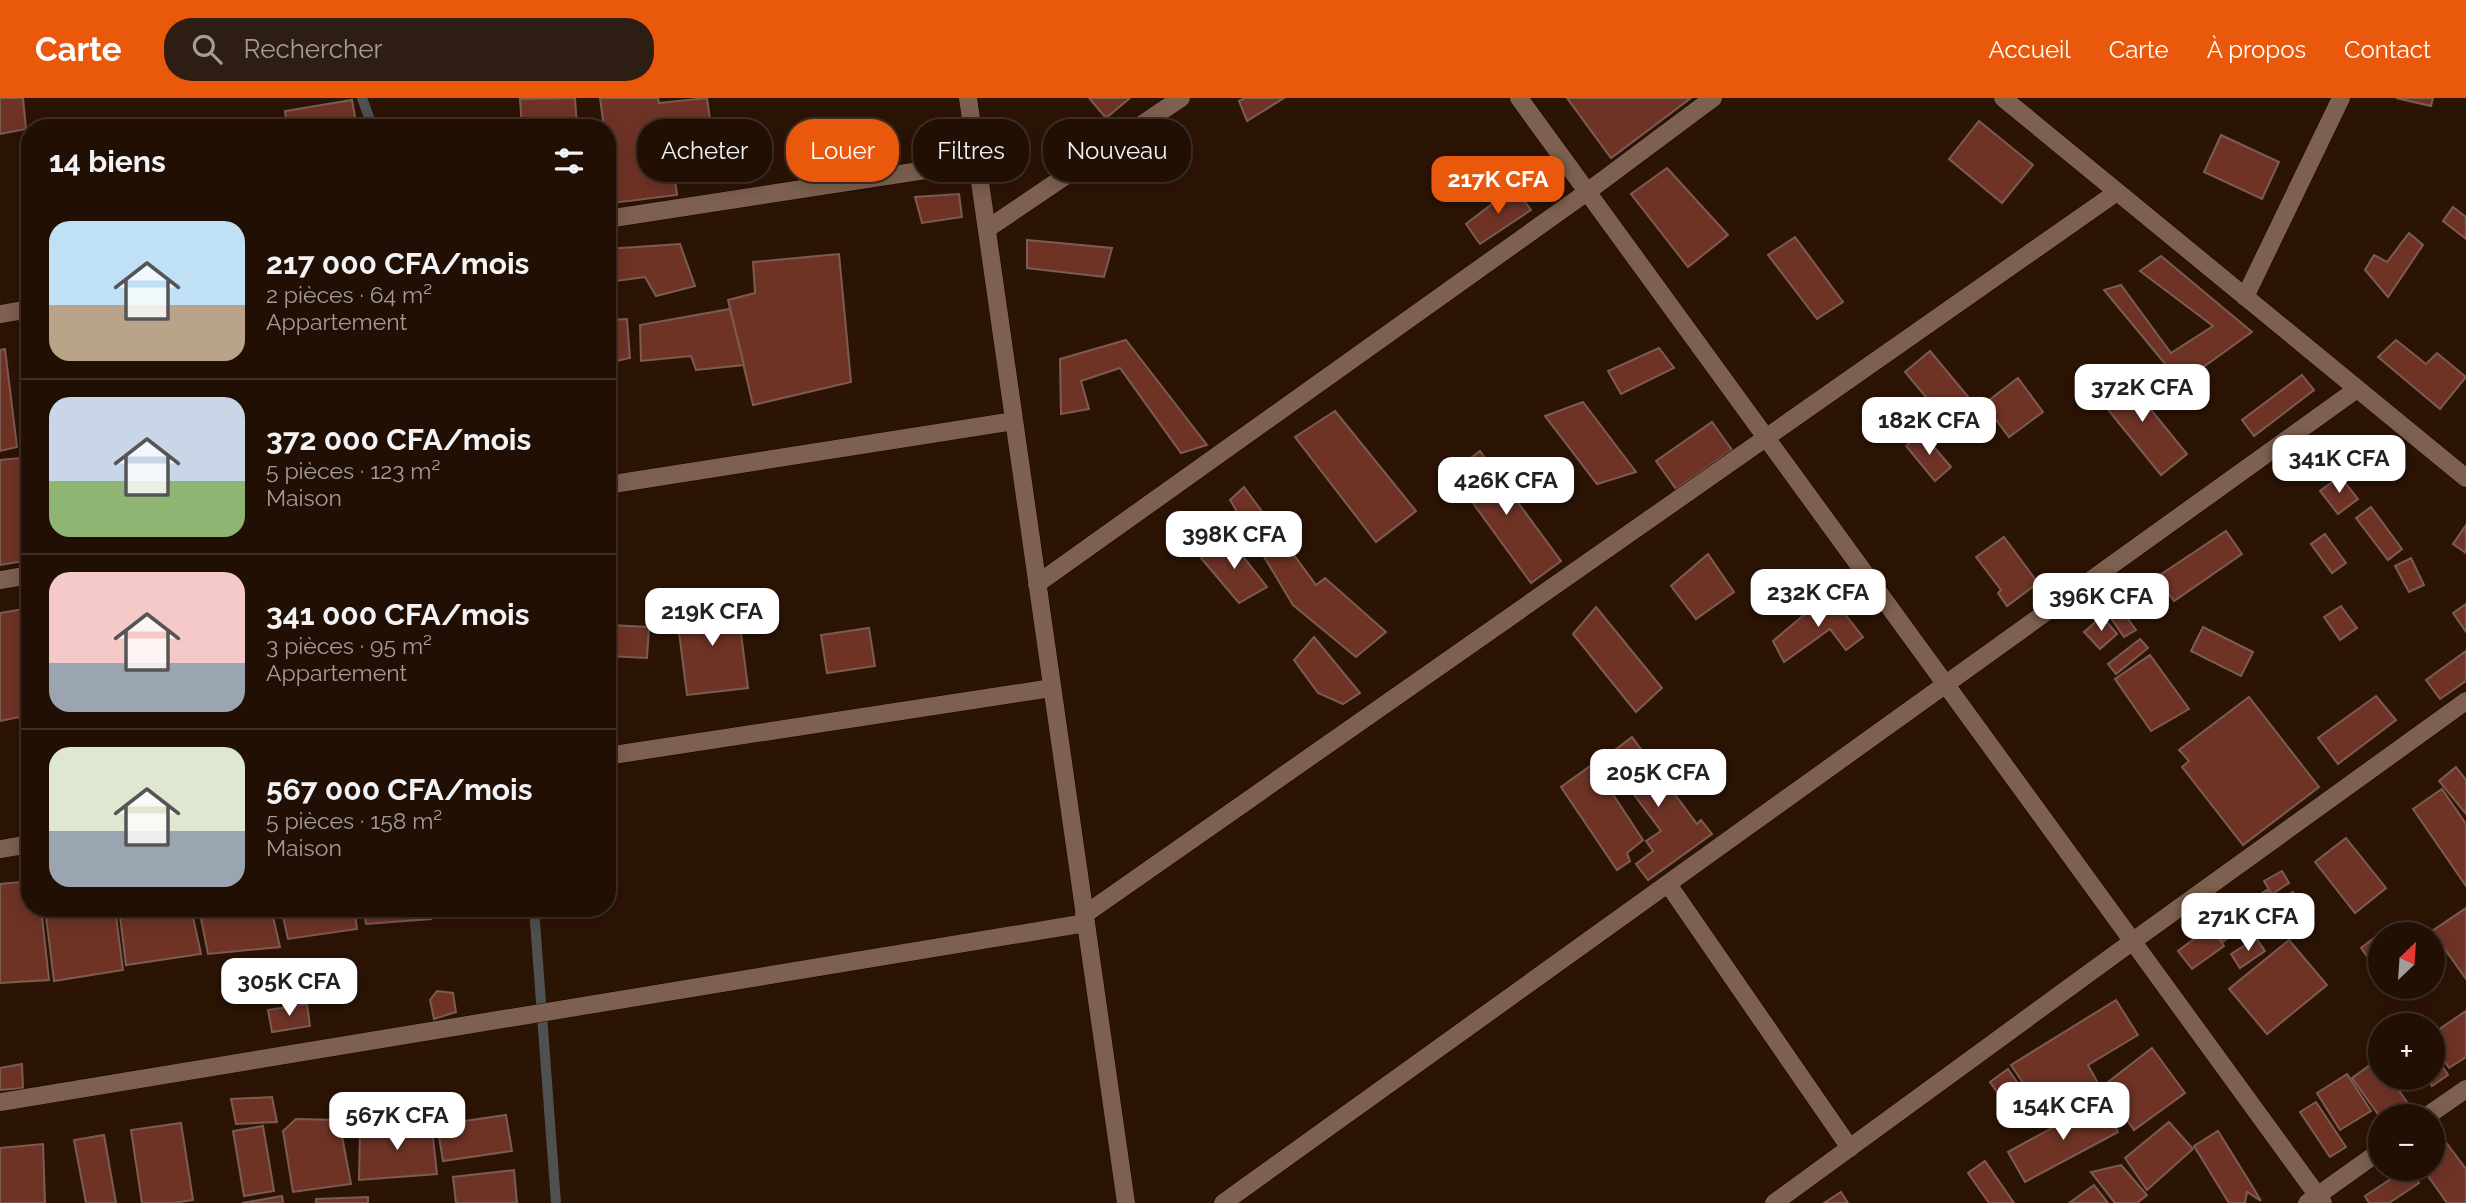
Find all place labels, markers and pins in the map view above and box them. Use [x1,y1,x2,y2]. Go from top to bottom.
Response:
pin: 217K CFA [1426,156,1570,216]
pin: 372K CFA [2070,364,2214,424]
pin: 182K CFA [1857,398,2001,457]
pin: 341K CFA [2267,436,2411,495]
pin: 426K CFA [1434,458,1578,517]
pin: 398K CFA [1162,512,1306,571]
pin: 232K CFA [1746,570,1890,629]
pin: 396K CFA [2029,574,2173,633]
pin: 219K CFA [640,588,784,648]
pin: 205K CFA [1586,750,1730,809]
pin: 271K CFA [2176,894,2320,953]
pin: 305K CFA [217,958,361,1018]
pin: 154K CFA [1991,1082,2135,1142]
pin: 567K CFA [325,1093,469,1152]

